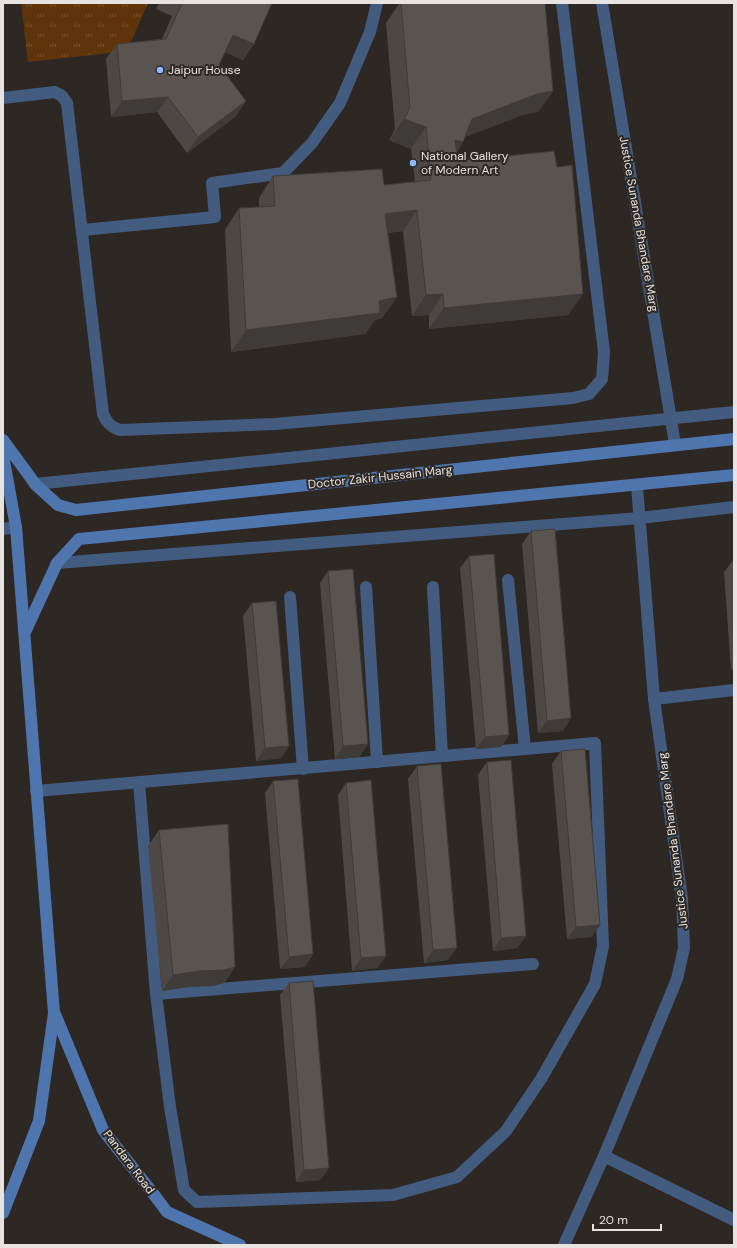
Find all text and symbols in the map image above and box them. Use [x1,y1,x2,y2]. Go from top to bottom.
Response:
place label: Jaipur House [168,62,241,78]
marker: Jaipur House [155,65,165,75]
street label: Justice Sunanda Bhandare Marg [616,135,662,313]
place label: National Gallery of Modern Art [421,148,509,178]
marker: National Gallery of Modern Art [408,158,418,168]
street label: Doctor Zakir Hussain Marg [307,461,453,493]
street label: Justice Sunanda Bhandare Marg [654,751,692,930]
street label: Pandara Road [100,1127,158,1197]
scale bar [593,1206,661,1232]
text: 20 m [599,1212,628,1228]

